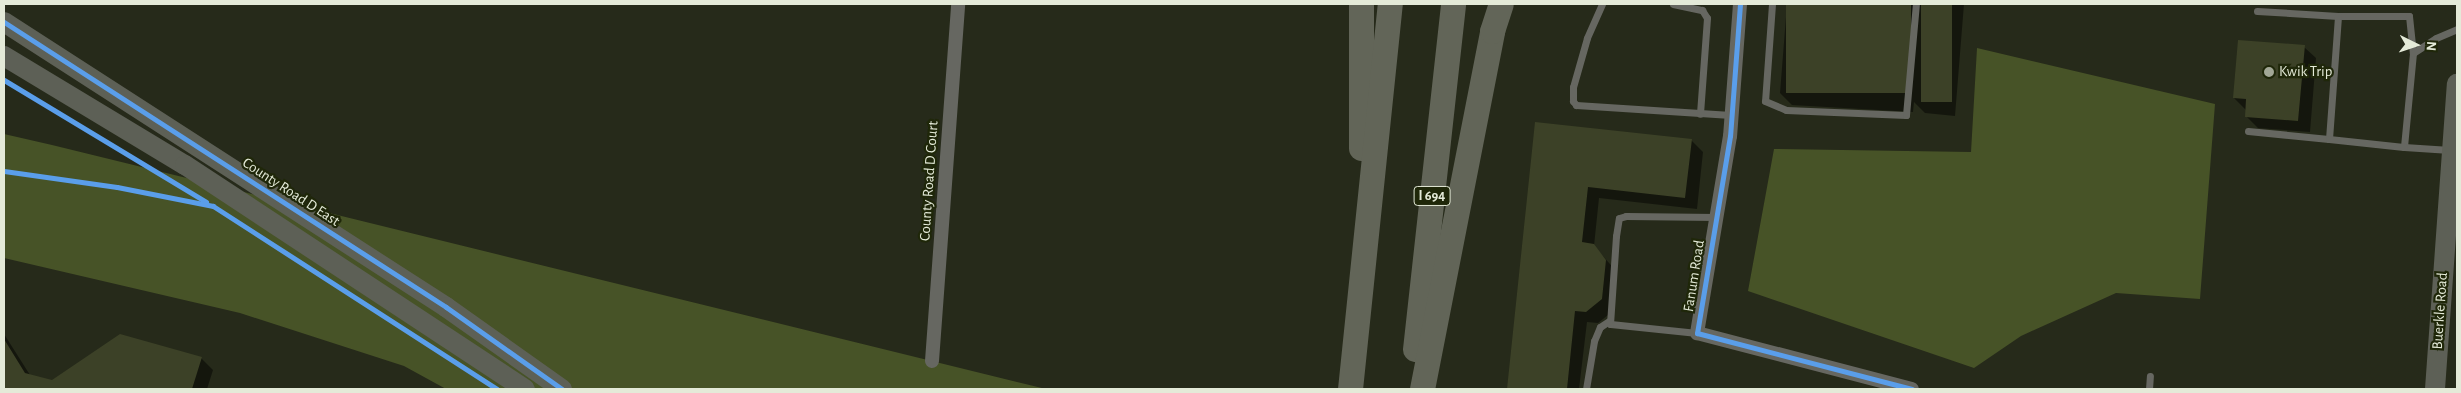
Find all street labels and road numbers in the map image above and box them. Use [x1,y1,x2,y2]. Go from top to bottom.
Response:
street label: County Road D Court [916,120,942,242]
street label: County Road D East [239,154,343,230]
road number: I 694 [1413,185,1451,208]
street label: Fanum Road [1679,239,1709,313]
street label: Buerkle Road [2428,272,2452,350]

